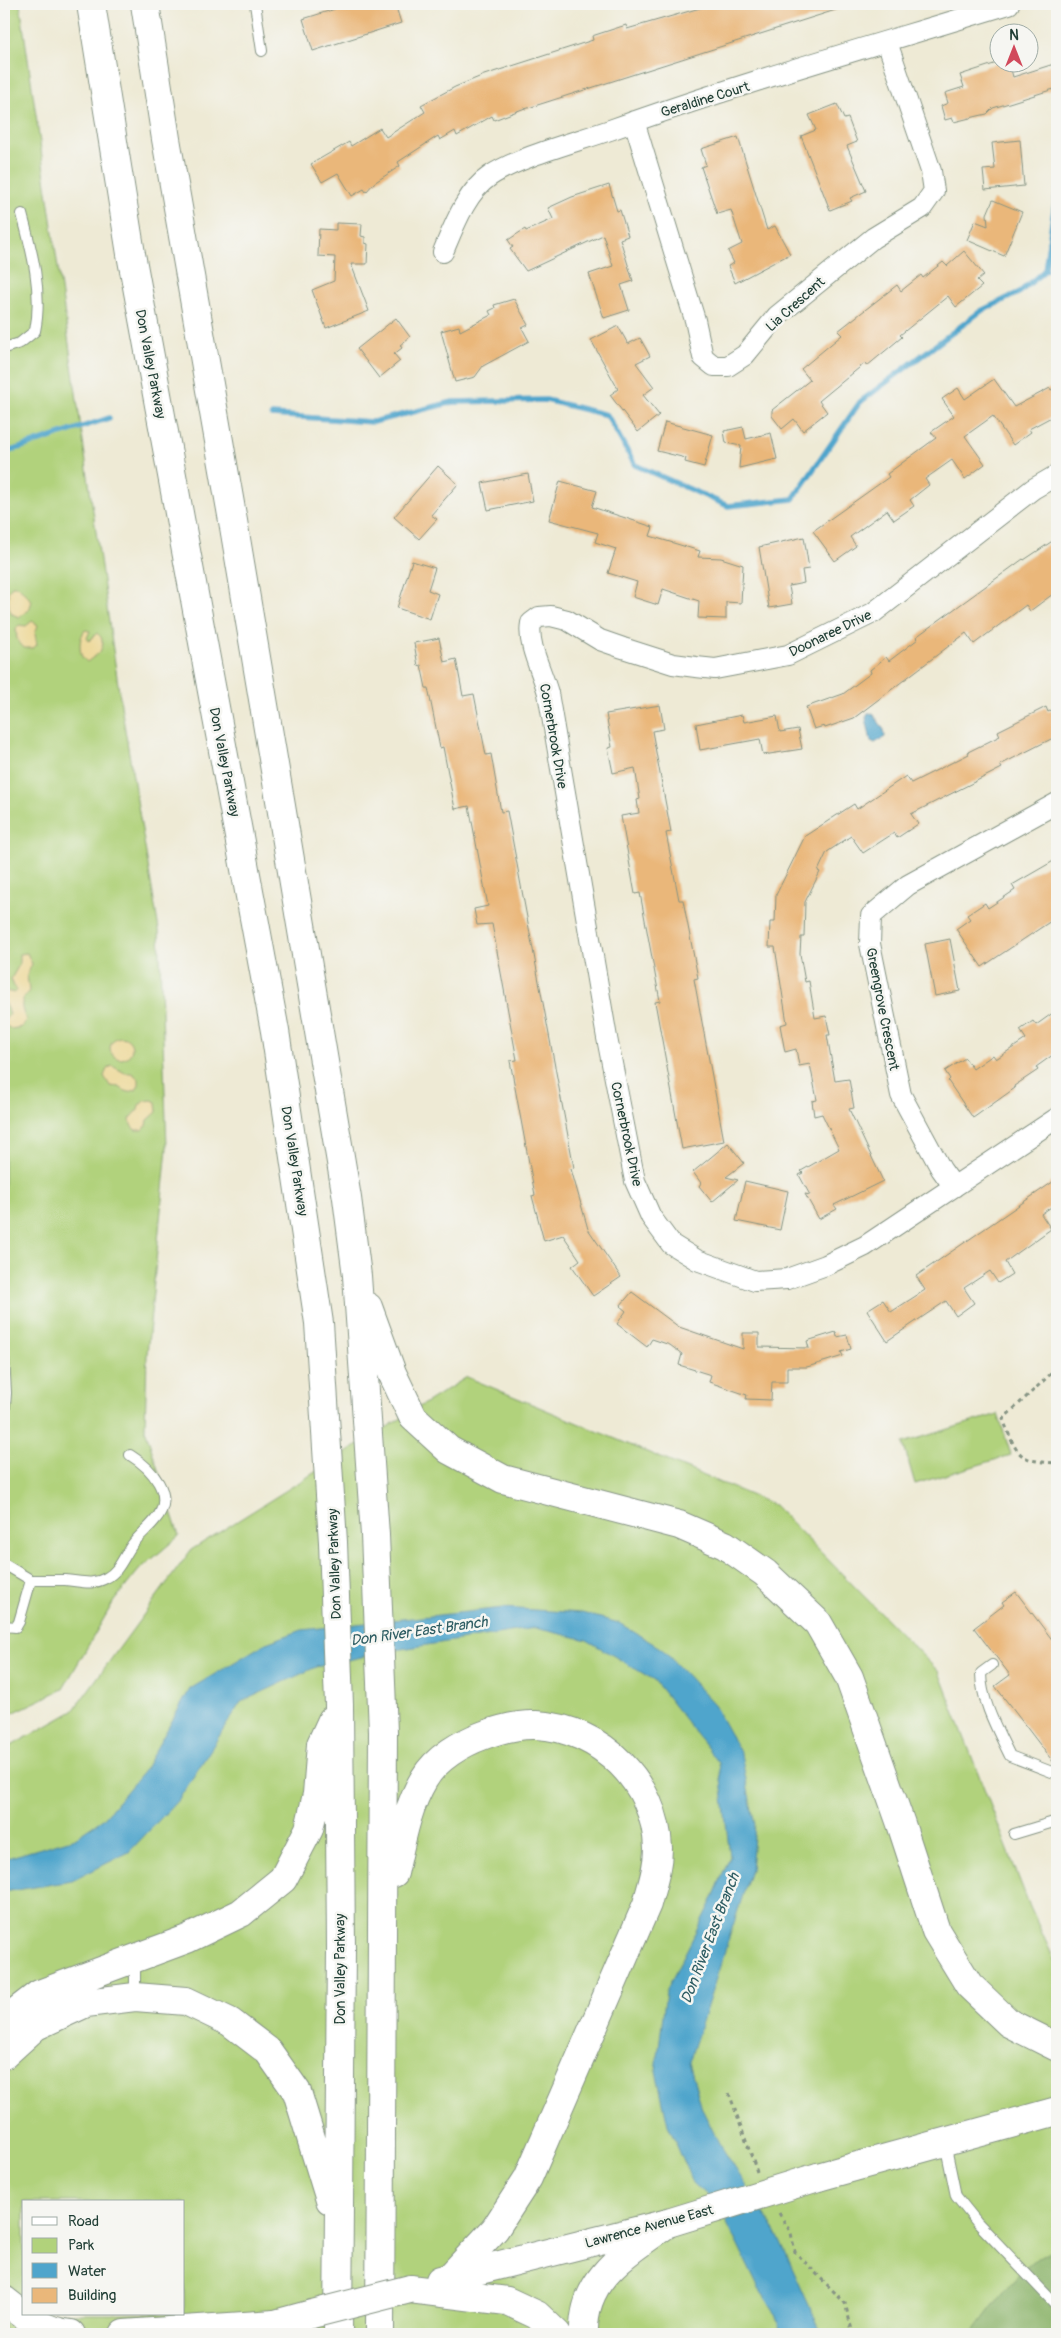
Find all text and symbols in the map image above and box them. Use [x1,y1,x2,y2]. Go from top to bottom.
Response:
north arrow [988,22,1038,72]
text: N [1009,27,1019,44]
street label: Geraldine Court [659,78,752,121]
street label: Lia Crescent [762,273,829,335]
street label: Don Valley Parkway [132,308,169,420]
street label: Doonaree Drive [786,606,874,661]
street label: Cornerbrook Drive [536,682,571,790]
street label: Don Valley Parkway [206,706,243,818]
street label: Greengrove Crescent [862,946,903,1072]
street label: Cornerbrook Drive [607,1080,646,1188]
street label: Don Valley Parkway [277,1105,312,1217]
street label: Don Valley Parkway [324,1508,345,1620]
water label: Don River East Branch [349,1612,490,1651]
water label: Don River East Branch [677,1870,744,2006]
street label: Don Valley Parkway [332,1913,349,2025]
legend [22,2200,185,2316]
street label: Lawrence Avenue East [583,2201,715,2252]
text: Road [68,2212,99,2231]
text: Park [68,2236,95,2255]
text: Water [68,2262,107,2281]
text: Building [68,2286,116,2305]

